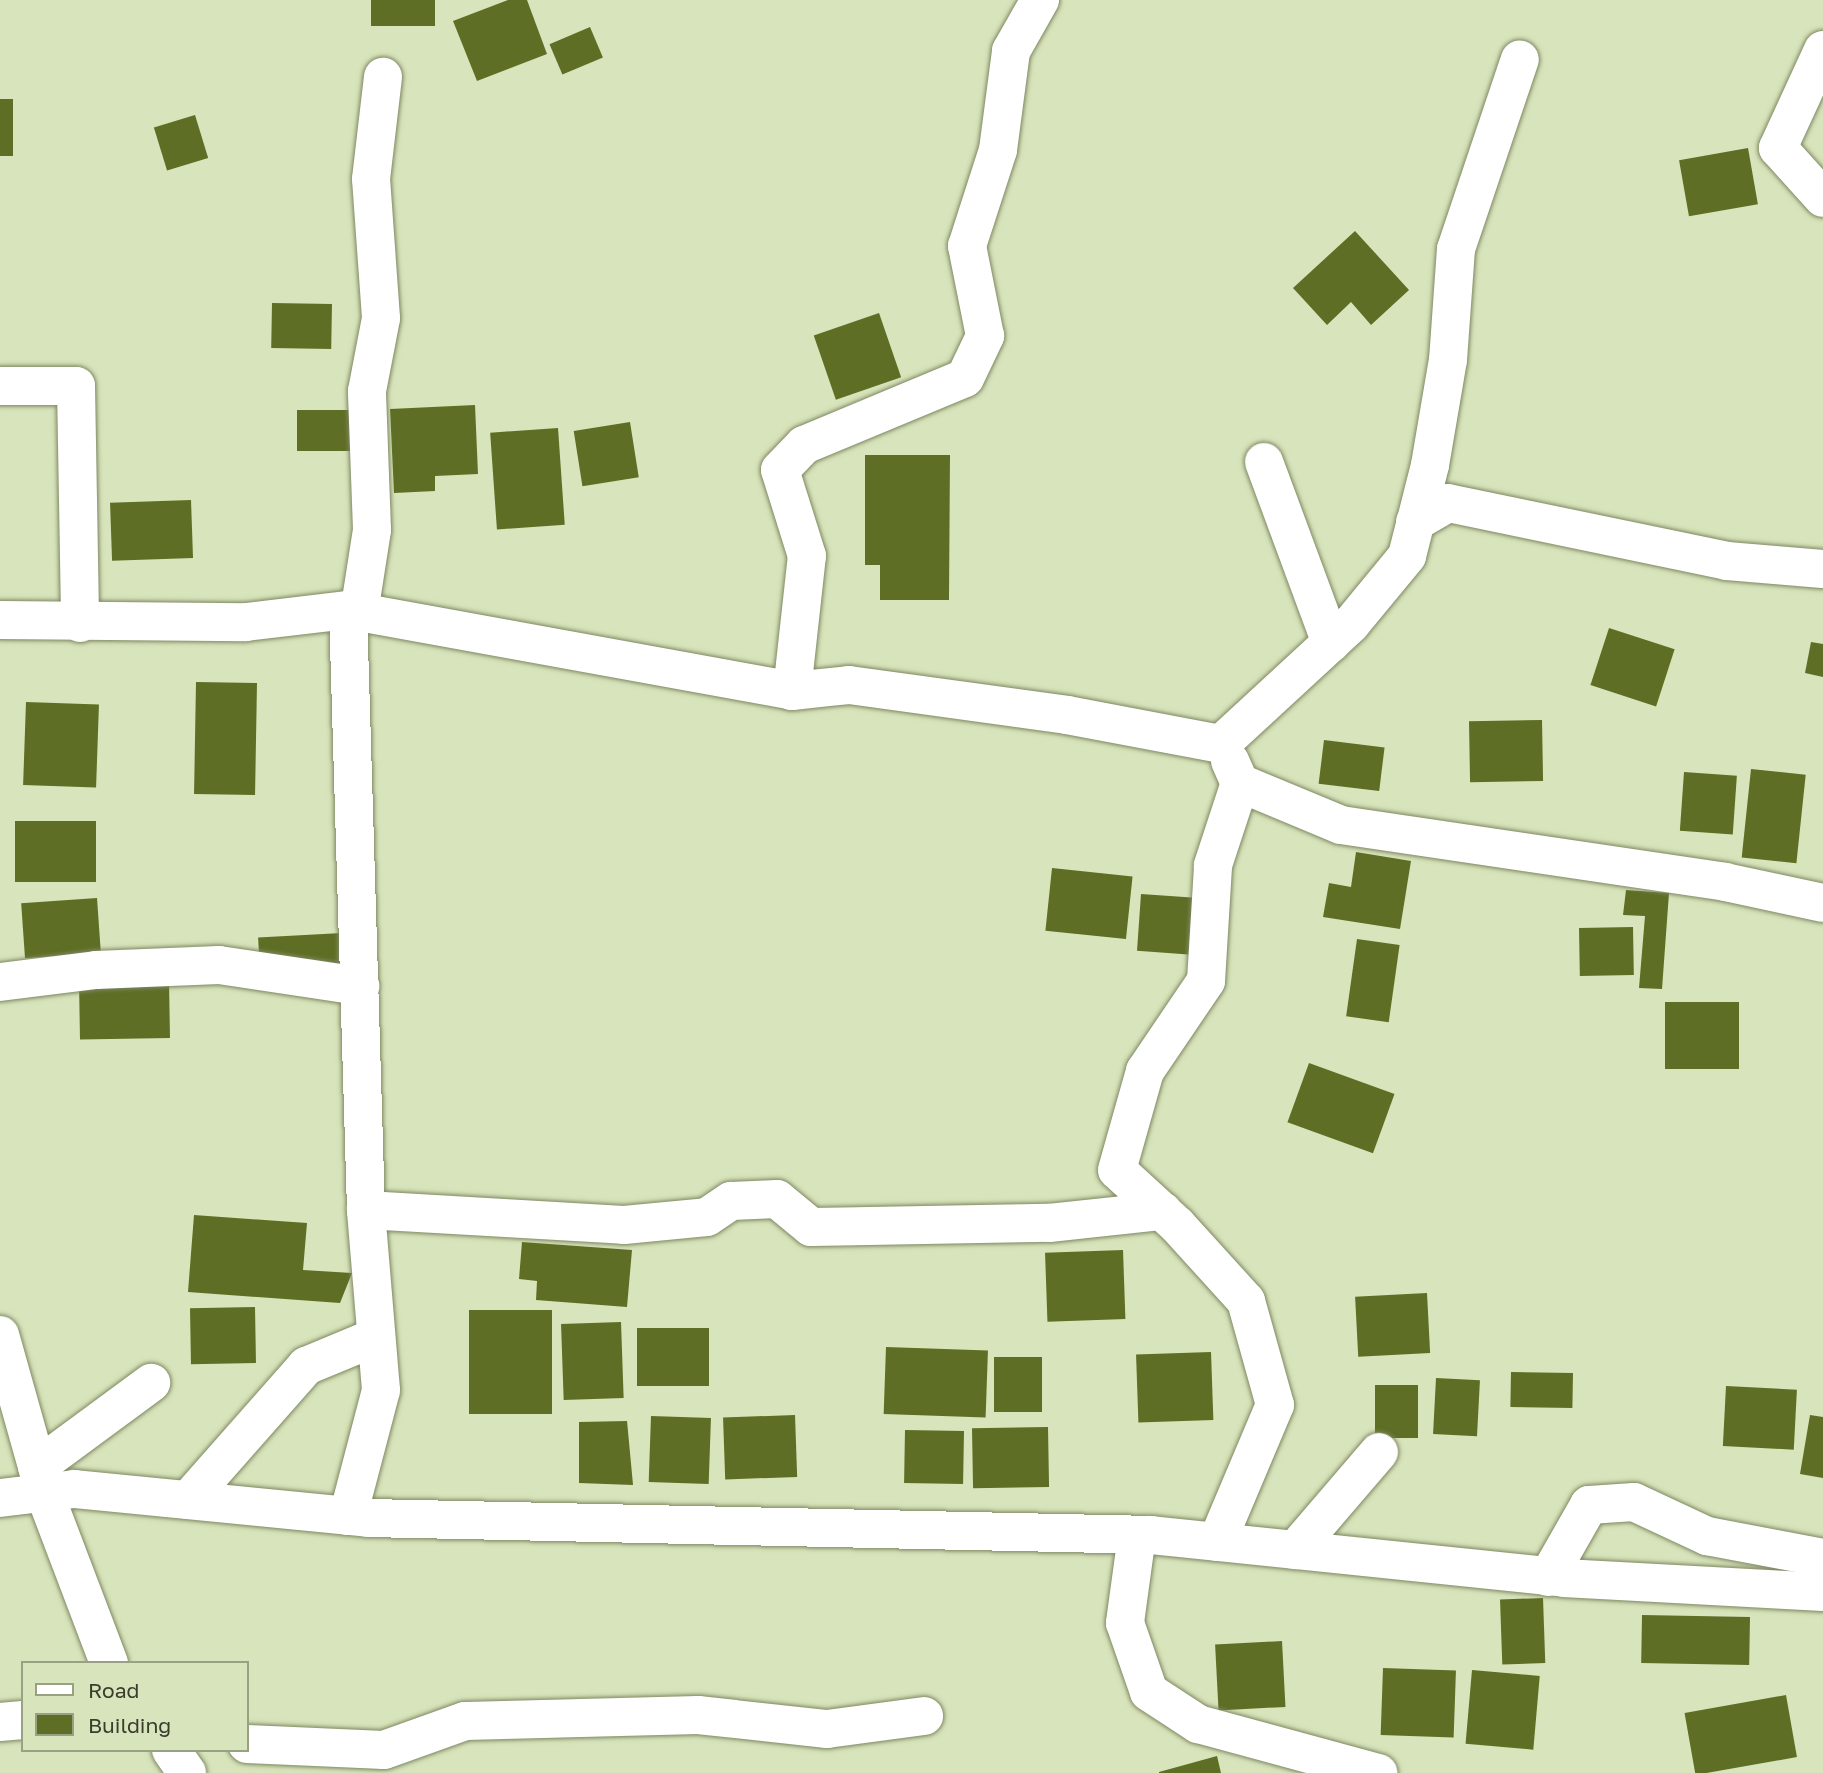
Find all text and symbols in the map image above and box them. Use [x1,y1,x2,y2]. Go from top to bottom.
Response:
legend [21,1661,248,1752]
text: Road [88,1677,139,1703]
text: Building [88,1712,171,1738]

